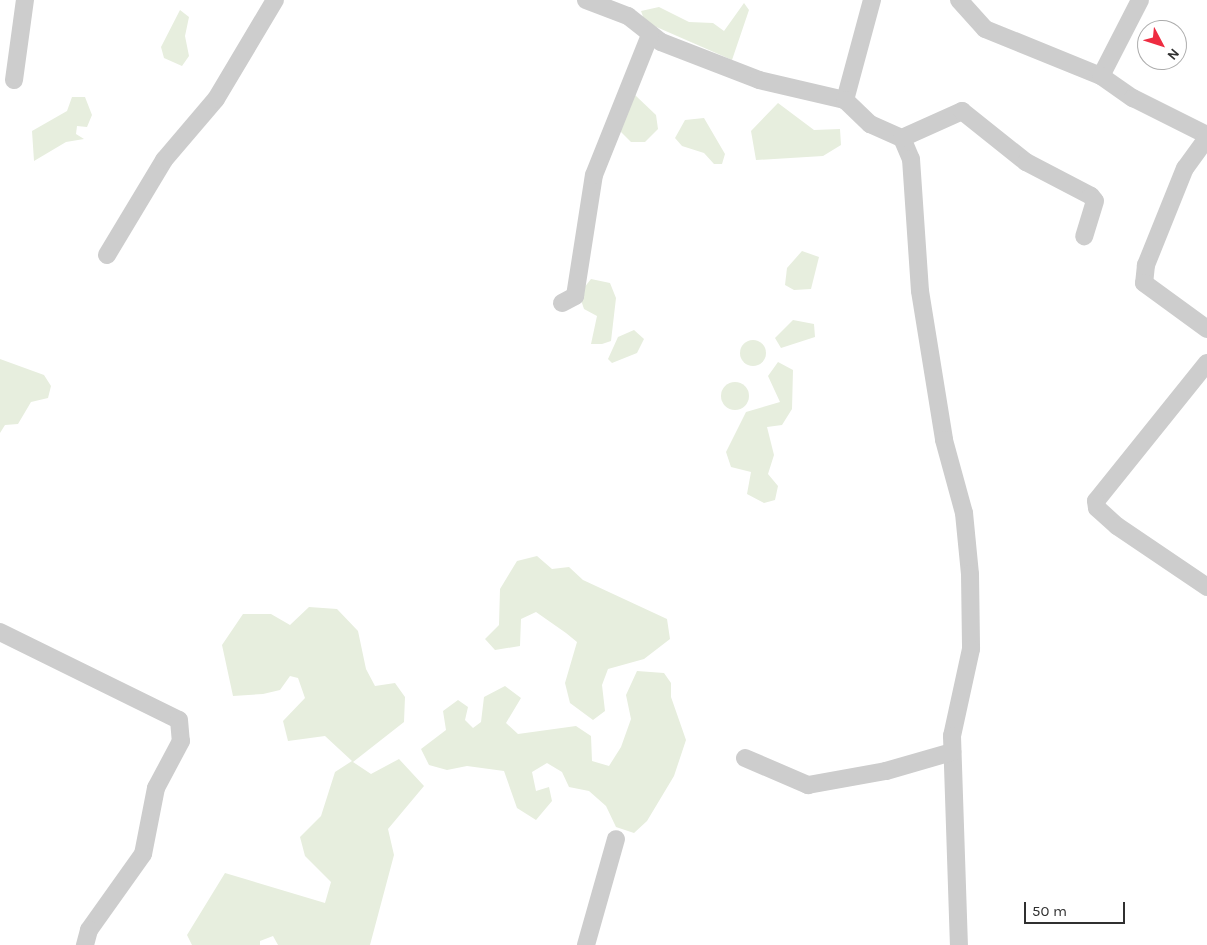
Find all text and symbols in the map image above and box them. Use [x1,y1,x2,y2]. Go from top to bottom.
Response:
north arrow [1137,20,1187,70]
text: N [1163,45,1183,64]
scale bar [1027,892,1128,924]
text: 50 m [1032,902,1067,920]

